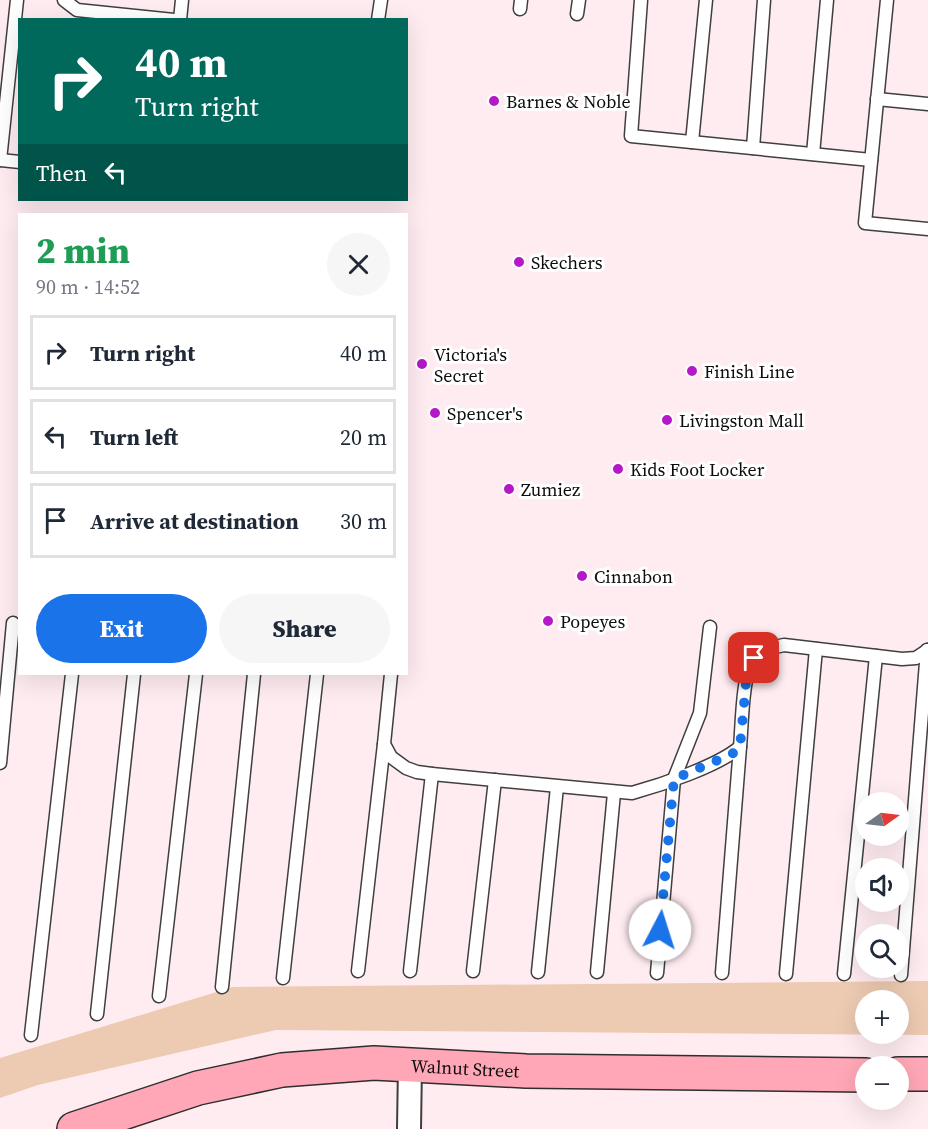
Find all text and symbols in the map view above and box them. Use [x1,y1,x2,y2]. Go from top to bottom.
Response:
text: 40 m [135,33,228,91]
icon: right [36,42,114,120]
text: Turn right [135,88,259,125]
place label: Barnes & Noble [506,89,631,114]
marker: Barnes & Noble [487,94,501,108]
icon: left [99,156,132,189]
text: Then [36,158,87,188]
text: 2 min [36,226,130,275]
button: close [327,233,390,296]
place label: Skechers [531,250,603,275]
marker: Skechers [512,255,526,269]
text: 90 m · 14:52 [36,273,140,301]
icon: right [39,336,72,369]
text: Turn right [90,338,195,368]
text: 40 m [340,338,387,368]
place label: Victoria's Secret [434,342,507,388]
marker: Victoria's Secret [415,357,429,371]
place label: Finish Line [704,359,795,384]
marker: Finish Line [685,364,699,378]
place label: Spencer's [447,401,523,426]
marker: Spencer's [428,406,442,420]
place label: Livingston Mall [679,408,804,433]
marker: Livingston Mall [660,413,674,427]
icon: left [39,420,72,453]
text: Turn left [90,422,178,452]
text: 20 m [340,422,387,452]
place label: Kids Foot Locker [630,457,765,482]
marker: Kids Foot Locker [611,462,625,476]
place label: Zumiez [521,477,580,502]
marker: Zumiez [502,482,516,496]
icon: arrive [39,504,72,537]
text: Arrive at destination [90,506,299,536]
text: 30 m [340,506,387,536]
place label: Cinnabon [594,564,673,589]
marker: Cinnabon [575,569,589,583]
button: Exit [36,594,207,663]
button: Share [219,594,390,663]
place label: Popeyes [560,609,625,634]
marker: Popeyes [541,614,555,628]
pin [728,632,779,683]
icon: arrive [737,641,770,674]
north arrow [855,792,909,846]
map controls [855,792,909,1110]
button: sound [855,858,909,912]
position arrow [628,898,692,962]
button: search [855,924,909,978]
button: + [855,990,909,1044]
street label: Walnut Street [410,1052,520,1083]
button: − [855,1056,909,1110]

